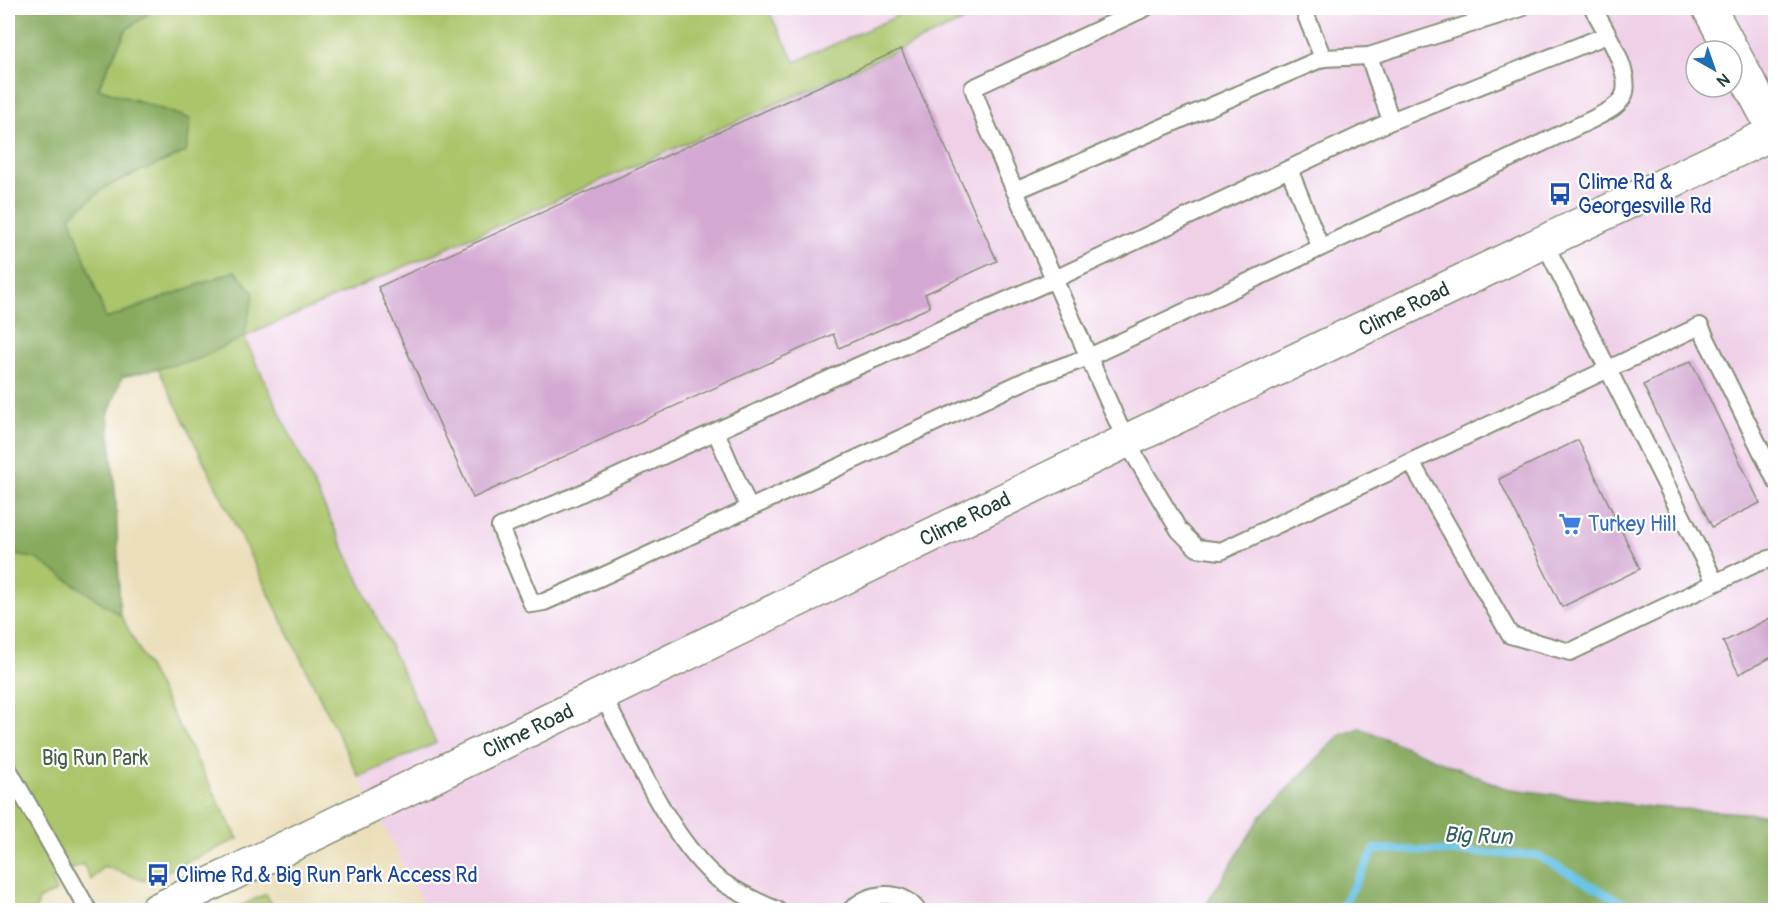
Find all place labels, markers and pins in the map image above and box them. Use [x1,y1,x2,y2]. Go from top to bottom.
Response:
place label: Clime Rd & Georgesville Rd [1578,169,1712,220]
bus stop icon: Clime Rd & Georgesville Rd [1547,181,1573,207]
supermarket icon: Turkey Hill [1557,511,1583,537]
place label: Turkey Hill [1588,511,1677,538]
bus stop icon: Clime Rd & Big Run Park Access Rd [145,862,171,888]
place label: Clime Rd & Big Run Park Access Rd [176,862,478,889]

